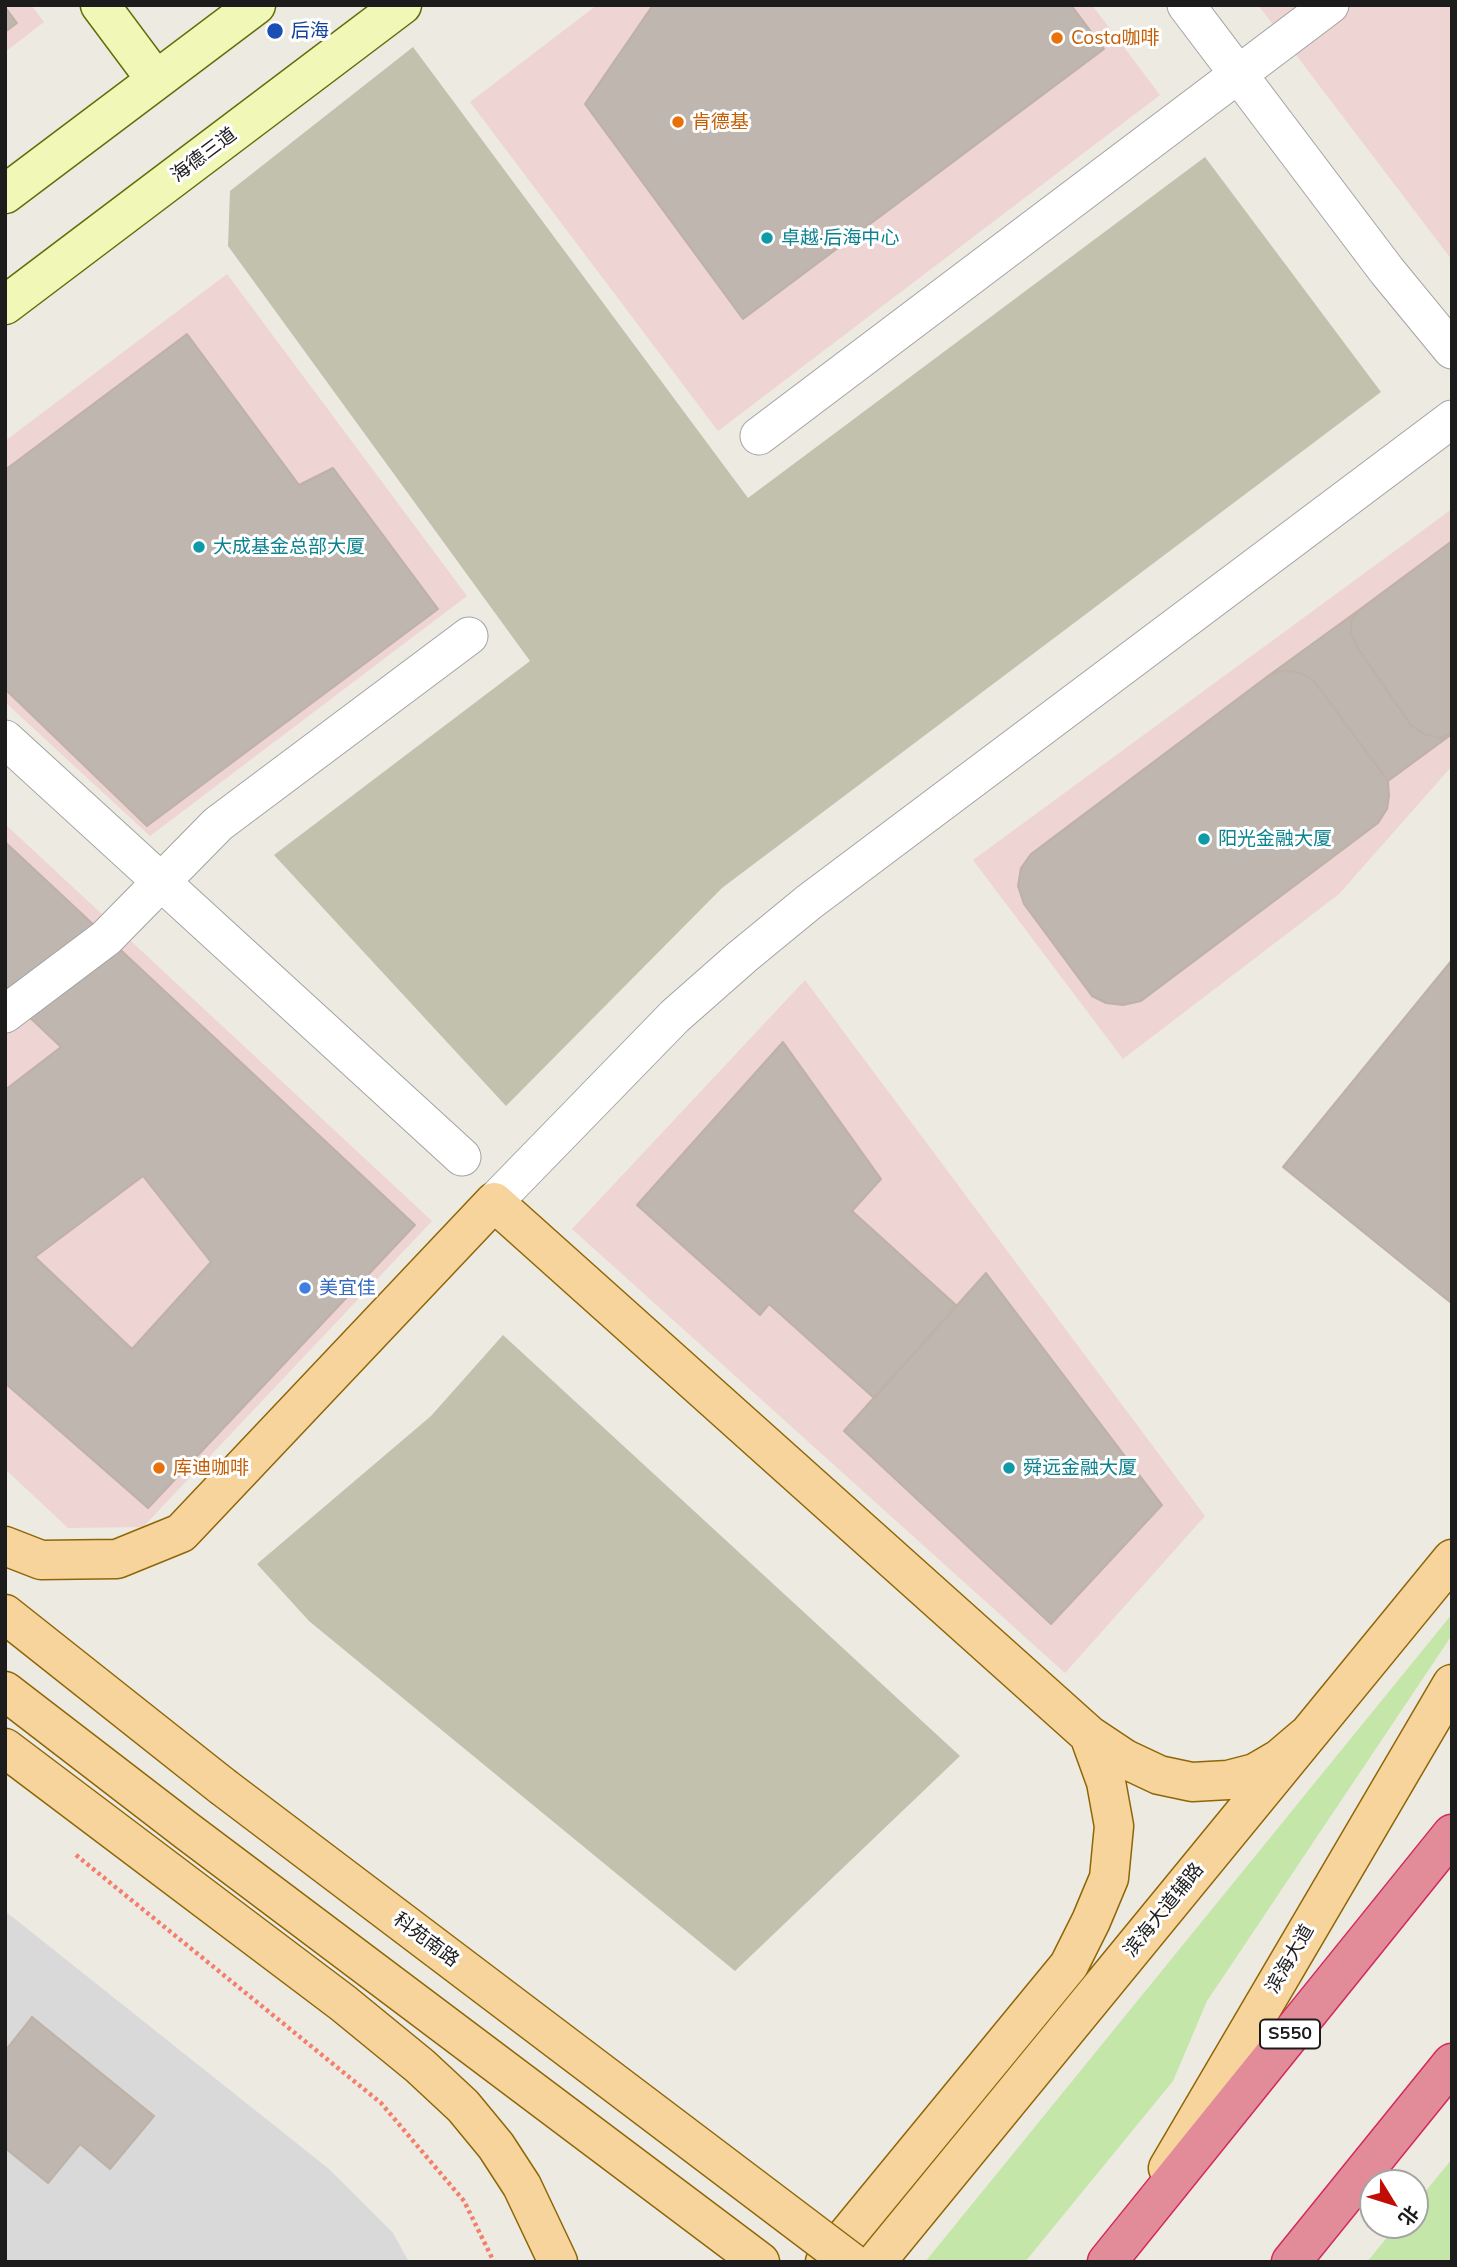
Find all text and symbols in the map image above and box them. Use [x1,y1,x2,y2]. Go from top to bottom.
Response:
place label: 后海 [291,20,329,42]
marker: 后海 [265,21,285,41]
place label: Costa咖啡 [1071,27,1160,49]
marker: Costa咖啡 [1049,30,1065,46]
place label: 肯德基 [692,111,749,133]
marker: 肯德基 [670,114,686,130]
street label: 海德三道 [167,123,241,187]
place label: 卓越·后海中心 [781,227,899,249]
marker: 卓越·后海中心 [759,230,775,246]
place label: 大成基金总部大厦 [213,536,365,558]
marker: 大成基金总部大厦 [191,539,207,555]
place label: 阳光金融大厦 [1218,828,1332,850]
marker: 阳光金融大厦 [1196,831,1212,847]
place label: 美宜佳 [319,1277,376,1299]
marker: 美宜佳 [297,1280,313,1296]
place label: 库迪咖啡 [173,1457,249,1479]
place label: 舜远金融大厦 [1023,1457,1137,1479]
marker: 库迪咖啡 [151,1460,167,1476]
marker: 舜远金融大厦 [1001,1460,1017,1476]
street label: 滨海大道辅路 [1119,1859,1209,1961]
street label: 科苑南路 [389,1908,463,1972]
street label: 滨海大道 [1261,1920,1319,1998]
road number: S550 [1260,2020,1320,2048]
north arrow [1359,2169,1429,2239]
text: 北 [1394,2201,1424,2231]

